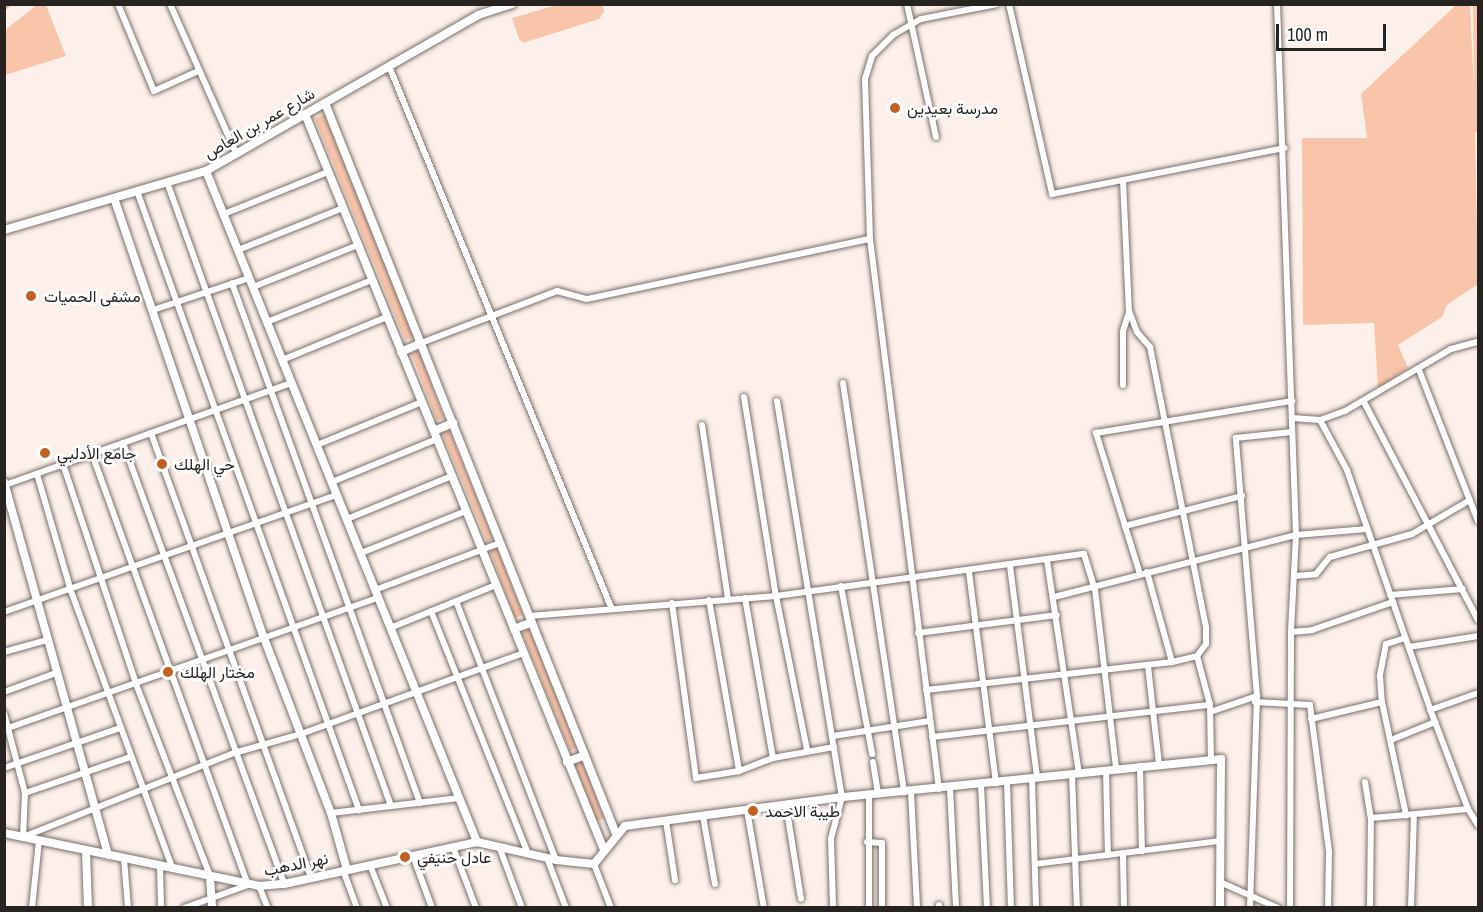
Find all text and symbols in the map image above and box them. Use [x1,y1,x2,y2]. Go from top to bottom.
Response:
scale bar [1279,12,1388,50]
text: 100 m [1287,22,1328,47]
street label: شارع عمر بن العاص [200,84,318,162]
place label: مدرسة بعيدين [907,98,998,118]
marker: مدرسة بعيدين [888,101,902,115]
place label: مشفى الحميات [44,286,140,306]
marker: مشفى الحميات [22,287,40,305]
place label: جامع الأدلبي [57,443,136,463]
marker: جامع الأدلبي [38,446,52,460]
place label: حي الهلك [174,454,235,474]
marker: حي الهلك [155,457,169,471]
place label: مختار الهلك [180,662,255,682]
marker: مختار الهلك [161,665,175,679]
place label: طيبة الاحمد [765,801,840,821]
marker: طيبة الاحمد [746,804,760,818]
place label: عادل حنيفي [417,847,491,867]
street label: نهر الدهب [262,848,330,880]
marker: عادل حنيفي [398,850,412,864]

